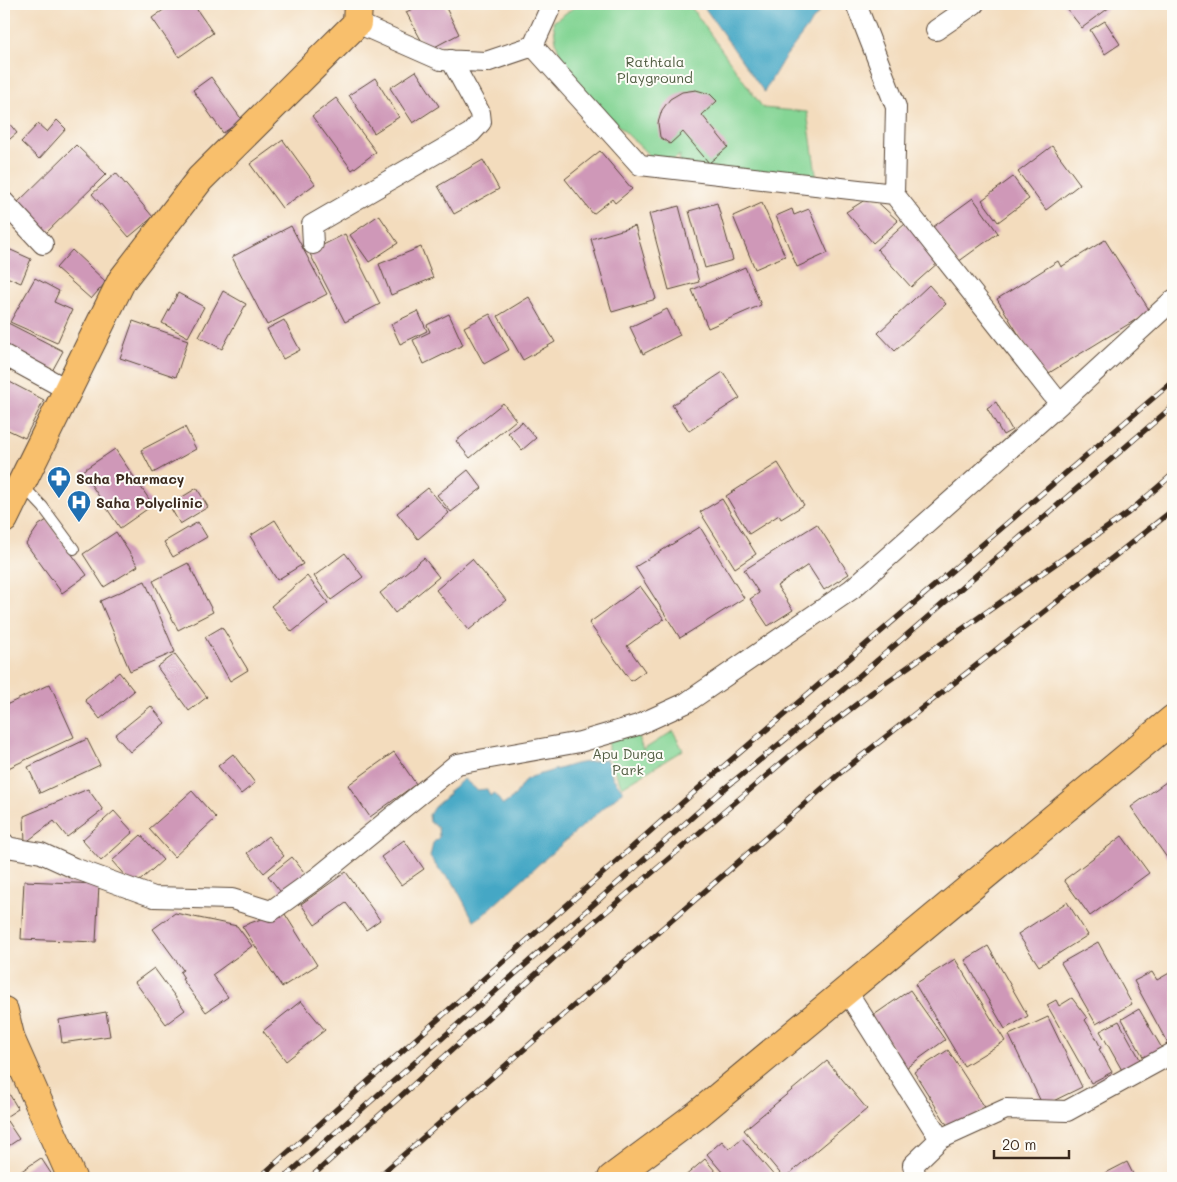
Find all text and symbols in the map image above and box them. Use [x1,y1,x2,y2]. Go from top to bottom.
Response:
park label: Rathtala Playground [617,52,693,87]
pharmacy icon: Saha Pharmacy [46,465,72,499]
place label: Saha Pharmacy [76,469,185,488]
hospital icon: Saha Polyclinic [66,489,92,523]
place label: Saha Polyclinic [96,493,203,512]
park label: Apu Durga Park [592,744,664,779]
scale bar [994,1127,1070,1159]
text: 20 m [1002,1134,1036,1154]

